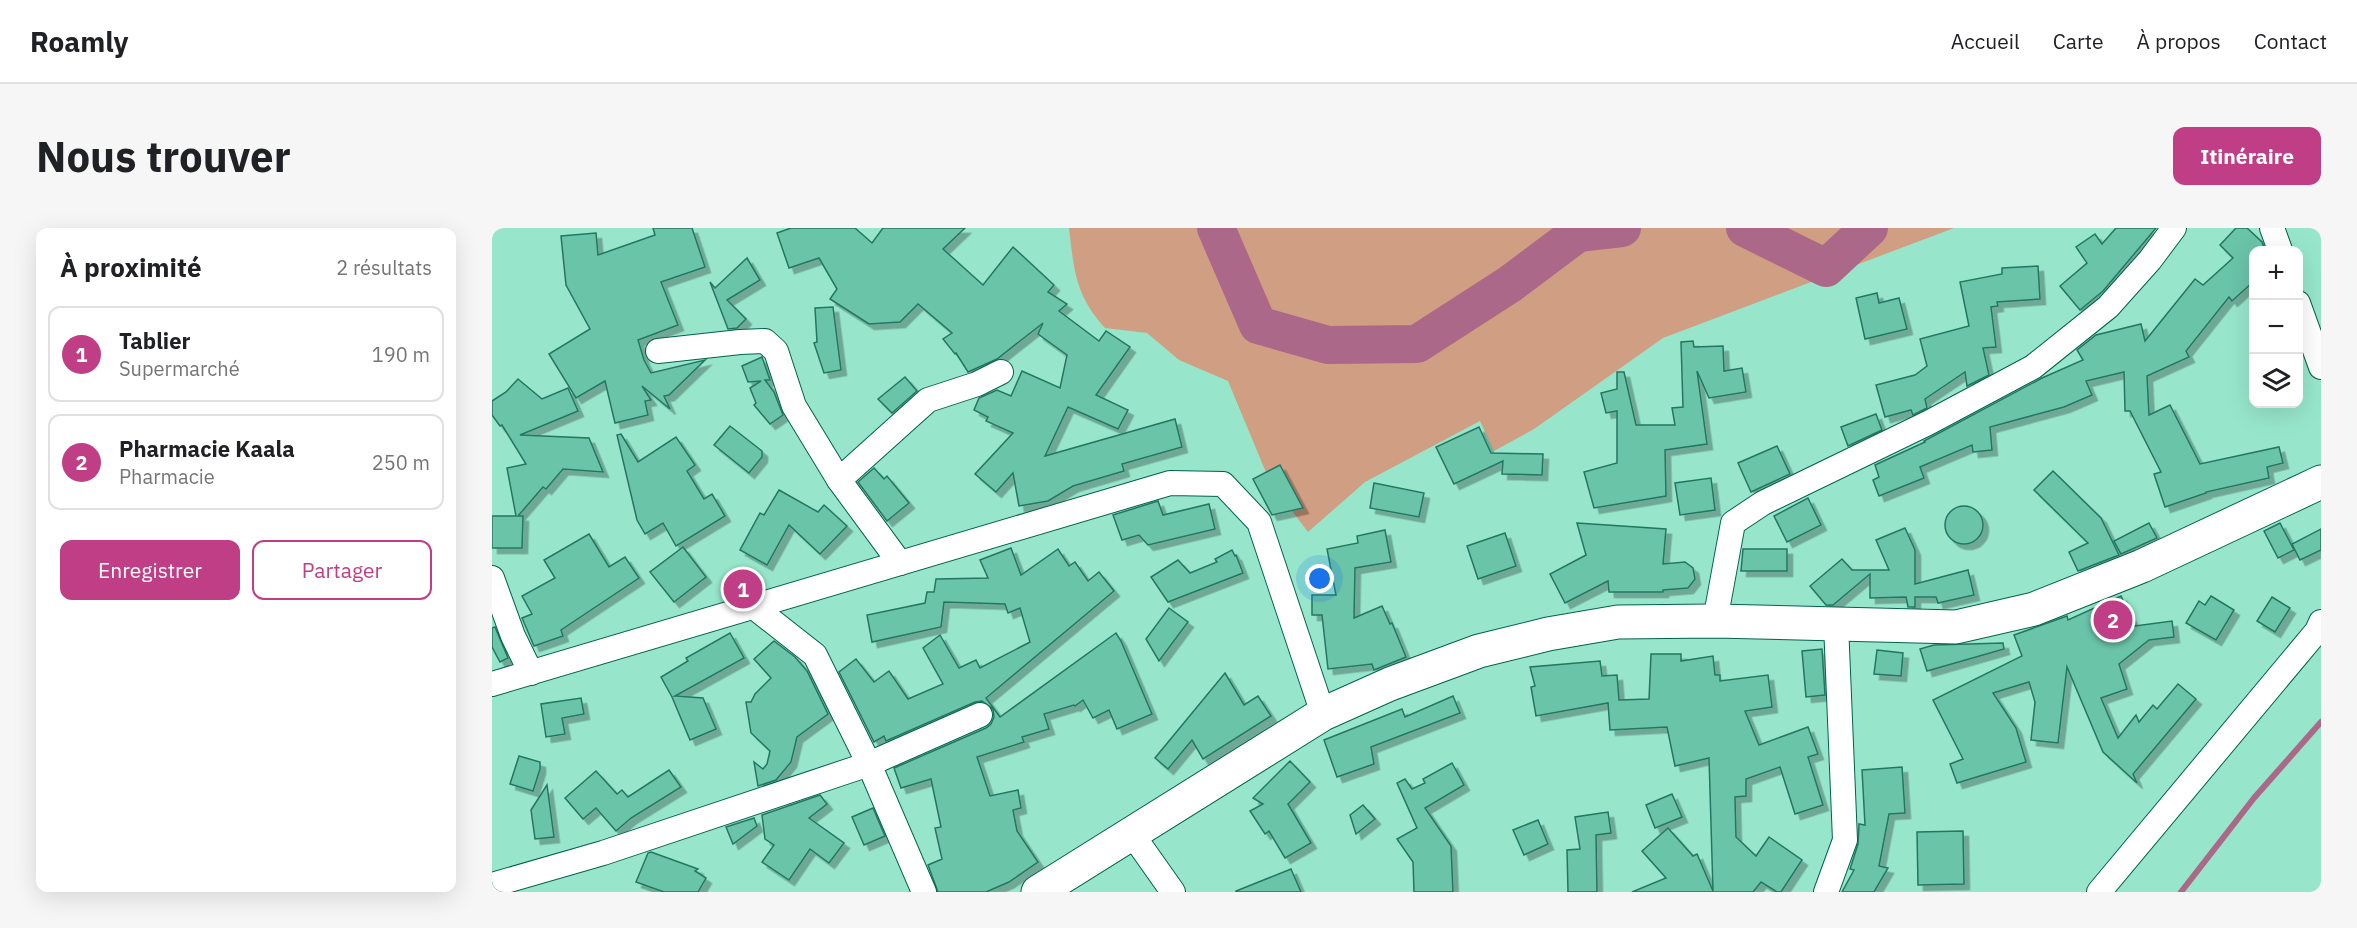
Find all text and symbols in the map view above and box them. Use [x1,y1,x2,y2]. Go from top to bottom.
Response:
text: Roamly [30,23,128,60]
text: Accueil [1951,27,2020,55]
text: Carte [2053,27,2104,55]
text: À propos [2137,27,2221,55]
text: Contact [2254,27,2327,55]
button: Itinéraire [2173,127,2321,185]
text: Nous trouver [36,129,291,184]
map controls [2249,246,2303,408]
button: + [2249,246,2303,300]
text: À proximité [60,250,202,284]
text: 2 résultats [336,254,432,281]
button: − [2249,300,2303,354]
text: Tablier [119,326,190,355]
text: 1 [76,341,88,368]
text: 190 m [372,341,430,368]
button: layers [2249,354,2303,408]
text: Supermarché [119,355,240,382]
text: Pharmacie Kaala [119,434,295,463]
text: 2 [76,449,88,476]
text: 250 m [372,449,430,476]
text: Pharmacie [119,463,215,490]
button: Enregistrer [60,540,240,600]
button: Partager [252,540,432,600]
your location [1305,564,1334,593]
pin: 1 [724,566,762,612]
pin: 2 [2094,598,2132,642]

